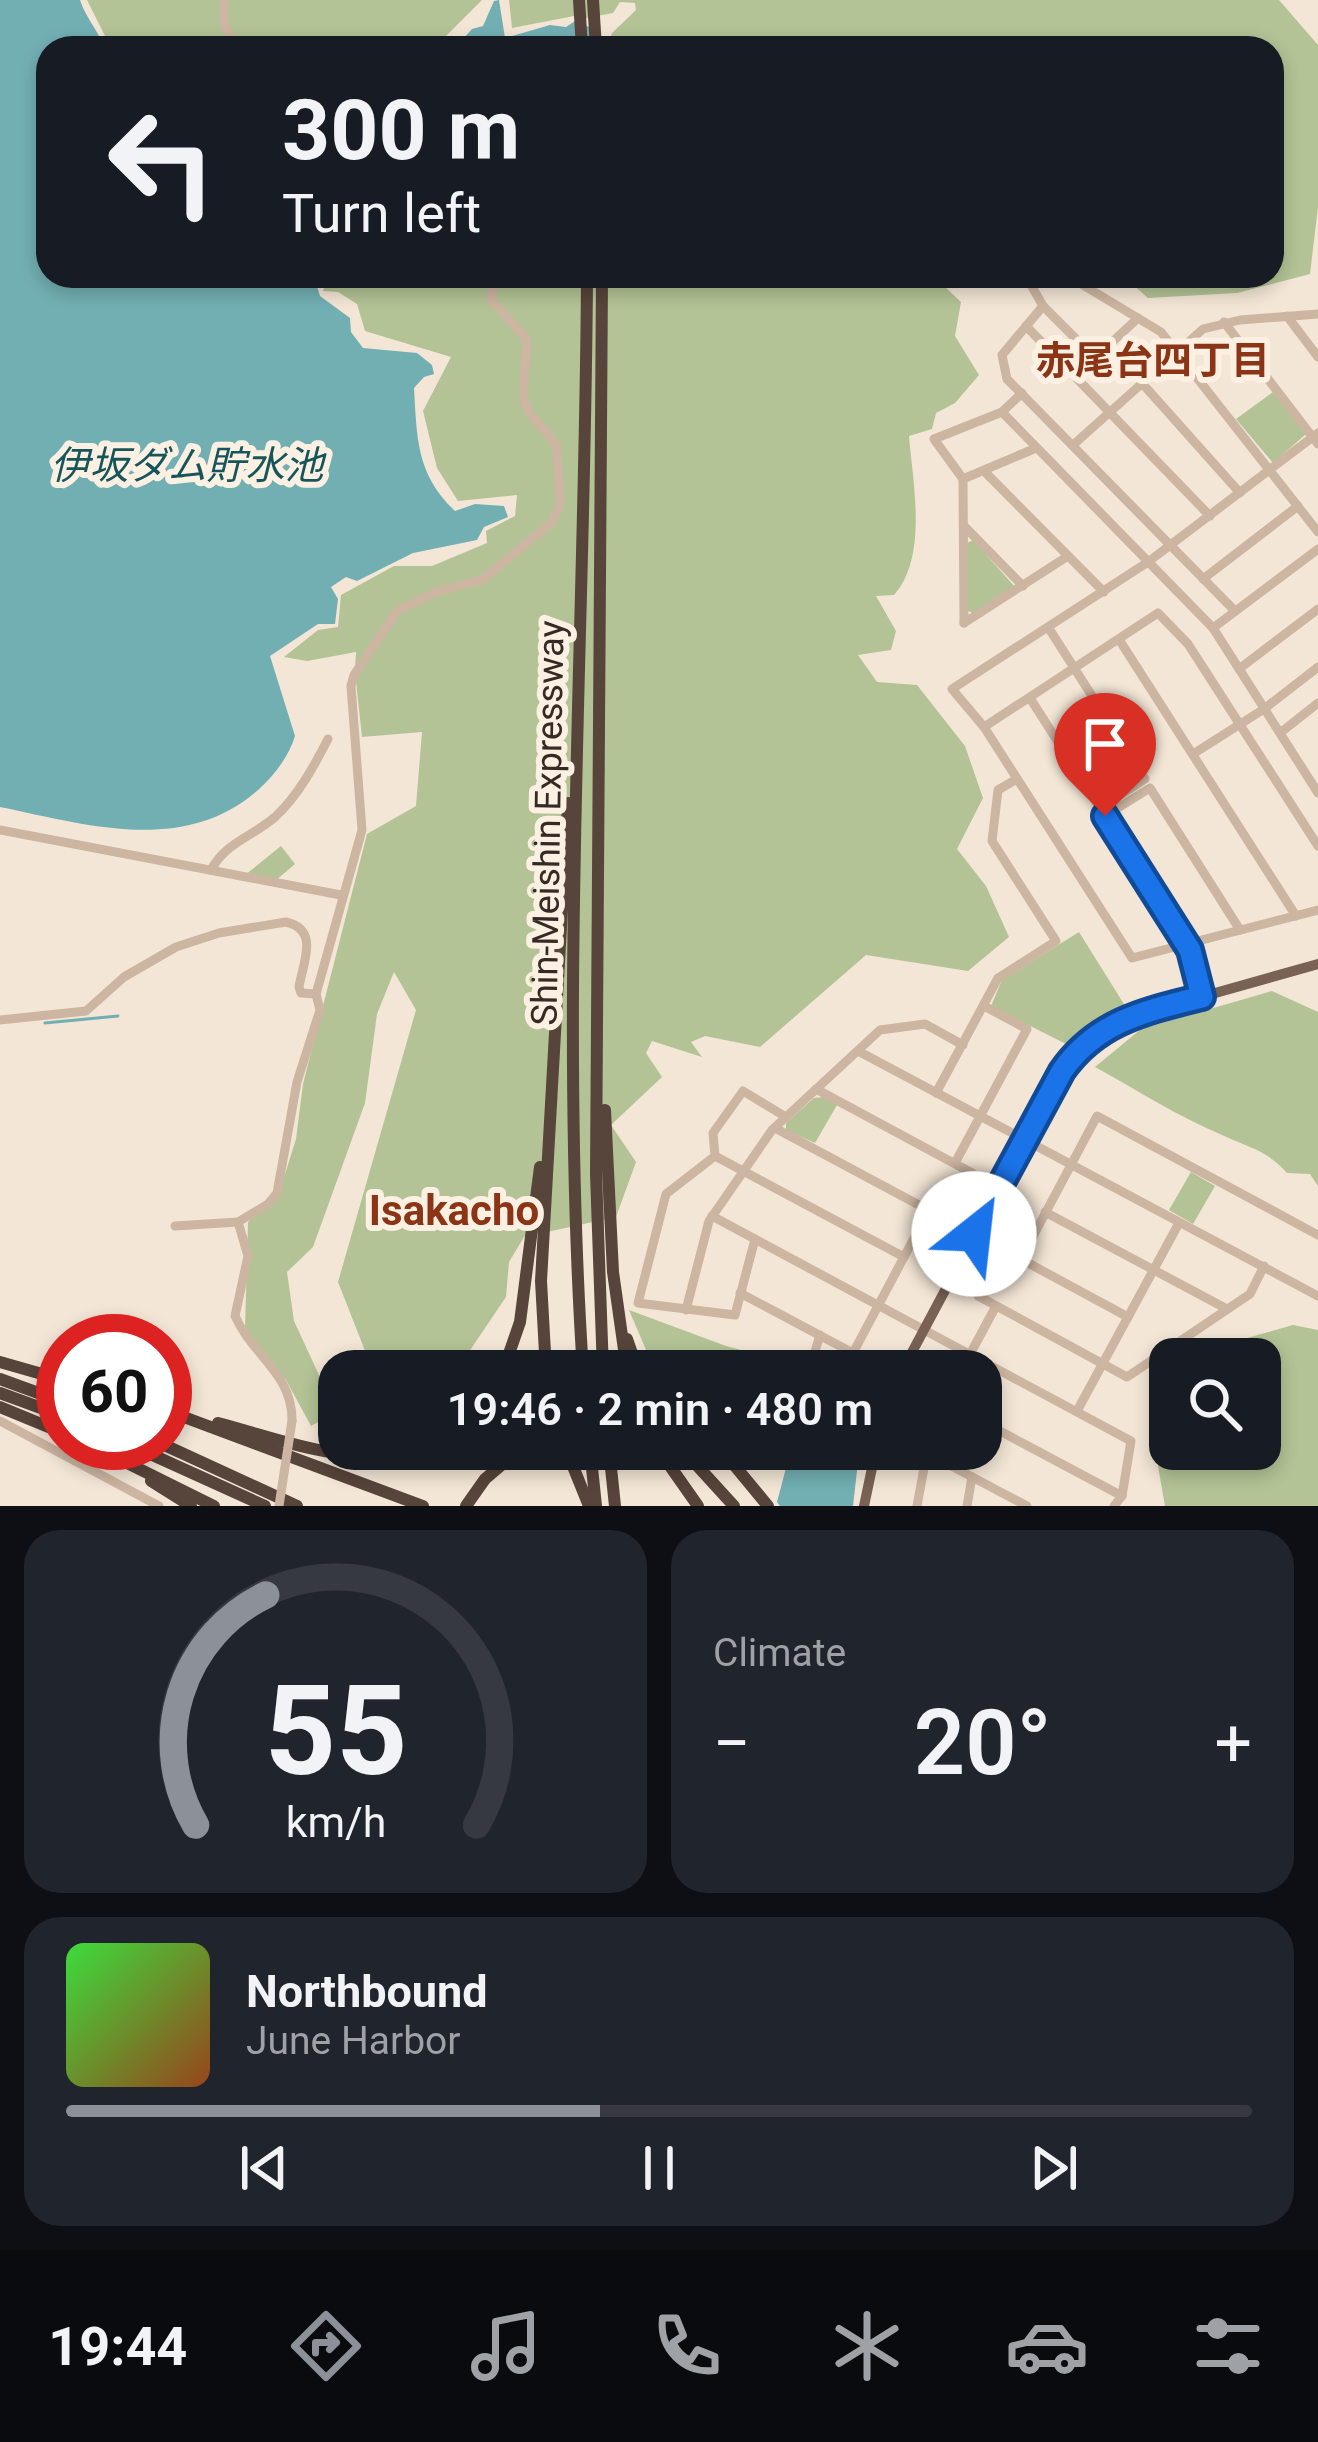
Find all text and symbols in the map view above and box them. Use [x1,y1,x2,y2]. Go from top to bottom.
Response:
text: 300 m [282,81,520,180]
icon: left [84,84,240,240]
text: Turn left [282,182,481,245]
district label: 赤尾台四丁目 [1036,338,1270,384]
water label: 伊坂ダム貯水池 [50,443,327,489]
street label: Shin-Meishin Expressway [523,620,573,1026]
pin [1054,693,1156,816]
icon: arrive [1072,711,1138,777]
position arrow [911,1171,1037,1297]
district label: Isakacho [369,1186,539,1235]
speed limit sign: 60 [36,1314,192,1470]
map controls [1149,1338,1281,1470]
button: search [1149,1338,1281,1470]
text: 19:46 · 2 min · 480 m [447,1383,873,1436]
text: Climate [713,1630,846,1676]
text: 55 [264,1658,407,1804]
text: 20° [914,1691,1051,1796]
text: − [713,1705,751,1782]
text: + [1215,1705,1252,1782]
text: km/h [285,1796,386,1846]
text: Northbound [246,1965,488,2018]
text: June Harbor [246,2018,461,2064]
icon: previous [231,2135,297,2201]
icon: pause [626,2135,692,2201]
icon: next [1021,2135,1087,2201]
icon: directions [284,2304,368,2388]
icon: music [464,2304,548,2388]
icon: phone [645,2304,729,2388]
icon: climate [825,2304,909,2388]
icon: car [1005,2304,1089,2388]
icon: filters [1186,2304,1270,2388]
text: 19:44 [48,2315,187,2378]

